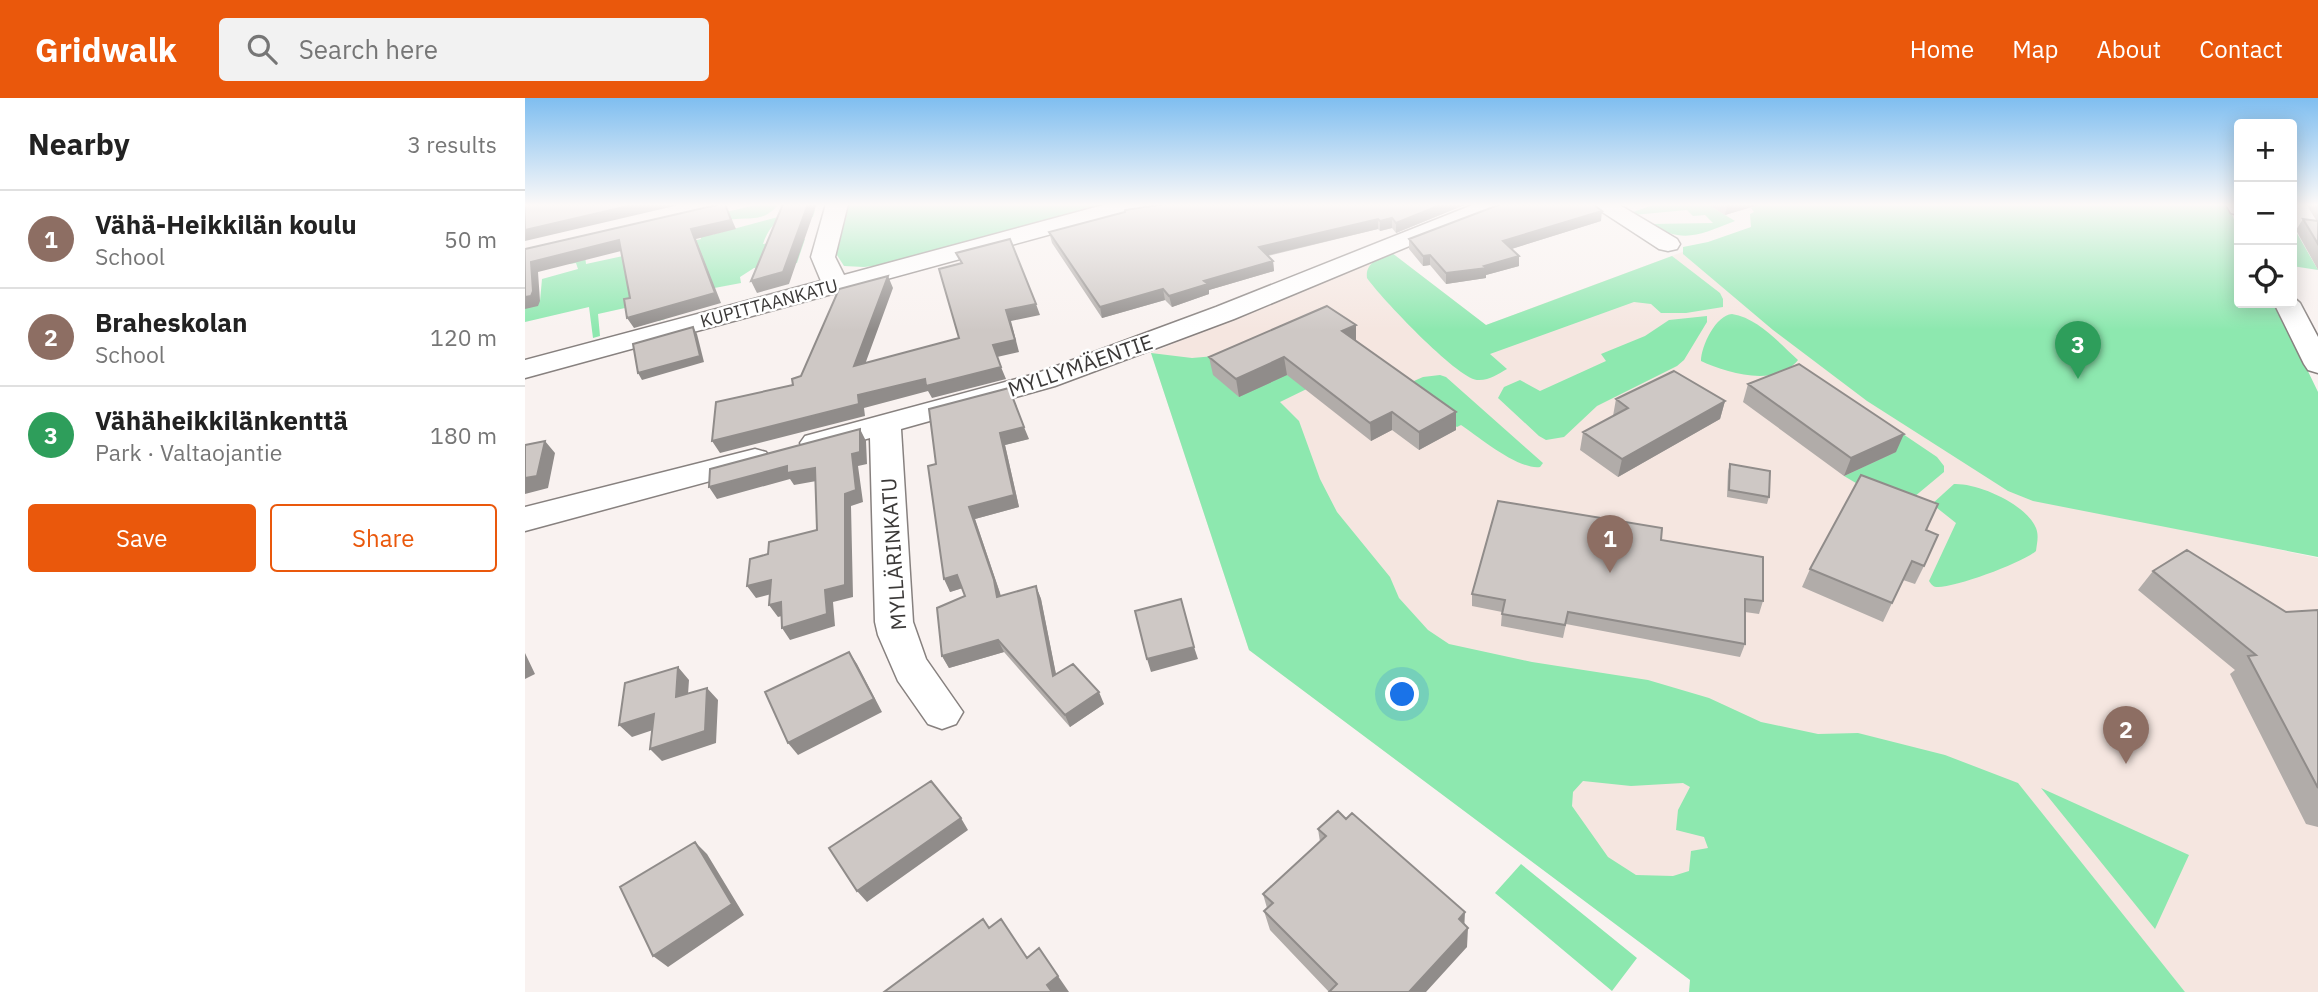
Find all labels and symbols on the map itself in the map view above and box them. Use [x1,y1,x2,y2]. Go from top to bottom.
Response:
street label: KUPITTAANKATU [698,274,840,332]
pin: 3 [2055,321,2101,379]
street label: MYLLYMÄENTIE [1004,327,1156,403]
street label: MYLLÄRINKATU [874,477,912,631]
pin: 1 [1587,515,1633,573]
your location [1385,677,1419,711]
pin: 2 [2103,706,2149,764]

